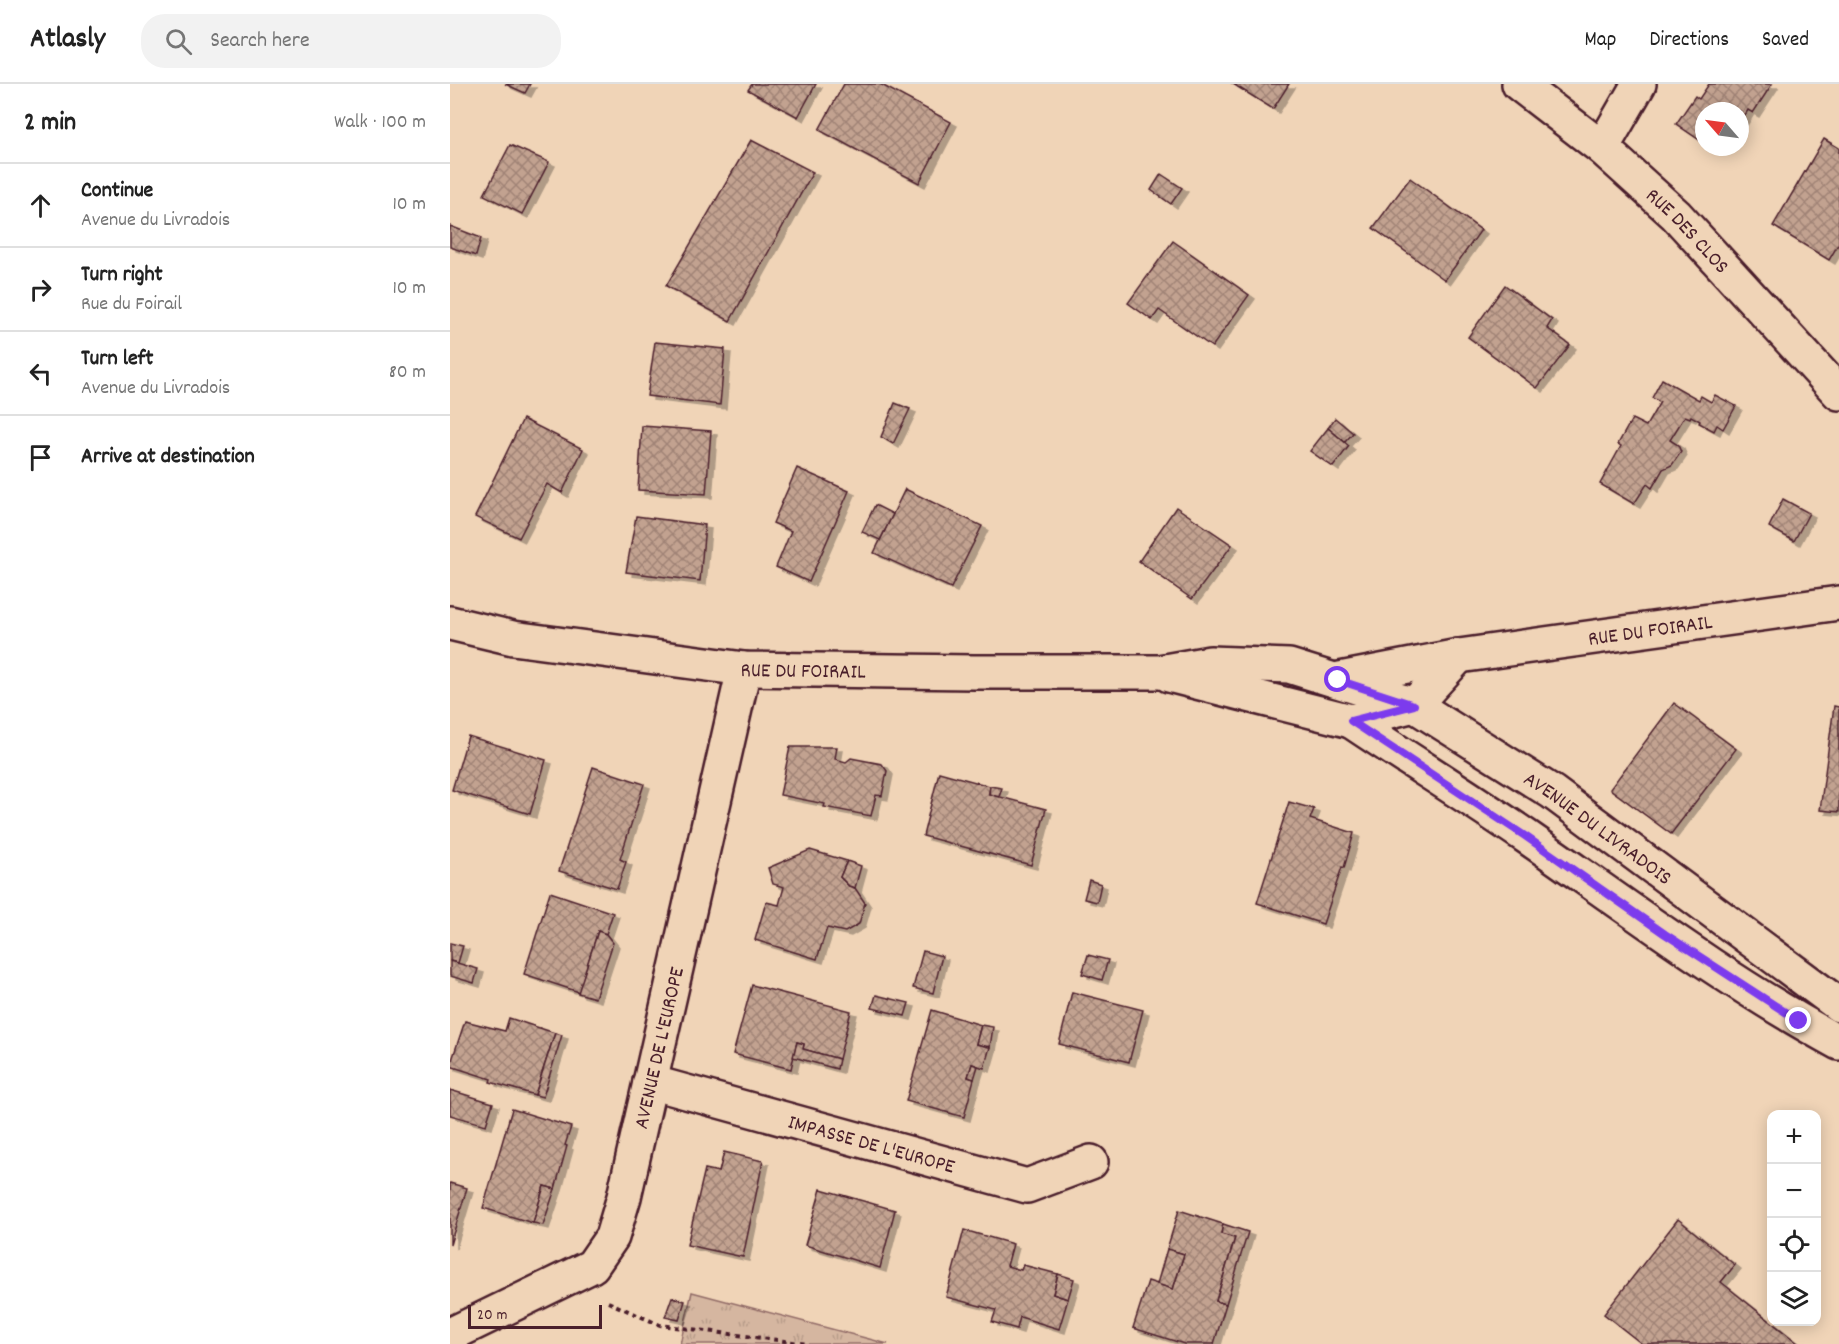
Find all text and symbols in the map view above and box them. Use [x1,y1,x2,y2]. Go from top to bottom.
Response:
search box [141,14,561,68]
text: Atlasly [30,21,105,61]
icon: search [162,25,195,58]
text: Search here [210,26,310,57]
text: Map [1585,26,1616,56]
text: Directions [1649,26,1729,56]
text: Saved [1762,26,1809,56]
north arrow [1695,102,1749,156]
text: 2 min [24,105,76,142]
text: Walk · 100 m [334,109,426,137]
text: Continue [81,176,153,207]
street label: RUE DES CLOS [1638,182,1735,282]
icon: ahead [24,189,57,222]
text: 10 m [392,191,426,219]
text: Avenue du Livradois [81,207,230,235]
text: Turn right [81,260,163,291]
icon: right [24,273,57,306]
text: 10 m [392,275,426,303]
text: Rue du Foirail [81,291,182,319]
text: Turn left [81,344,153,375]
icon: left [24,357,57,390]
text: 80 m [389,359,426,387]
text: Avenue du Livradois [81,375,230,403]
icon: arrive [24,441,57,474]
text: Arrive at destination [81,442,255,473]
street label: RUE DU FOIRAIL [1586,609,1715,656]
street label: RUE DU FOIRAIL [740,657,866,689]
route start [1324,666,1350,692]
street label: AVENUE DU LIVRADOIS [1517,766,1677,894]
street label: AVENUE DE L'EUROPE [628,964,694,1132]
route end [1785,1007,1811,1033]
street label: IMPASSE DE L'EUROPE [784,1109,958,1183]
map controls [1767,1110,1821,1326]
button: + [1767,1110,1821,1164]
button: − [1767,1164,1821,1218]
button: locate [1767,1218,1821,1272]
button: layers [1767,1272,1821,1326]
scale bar [468,1302,602,1330]
text: 20 m [477,1304,507,1327]

